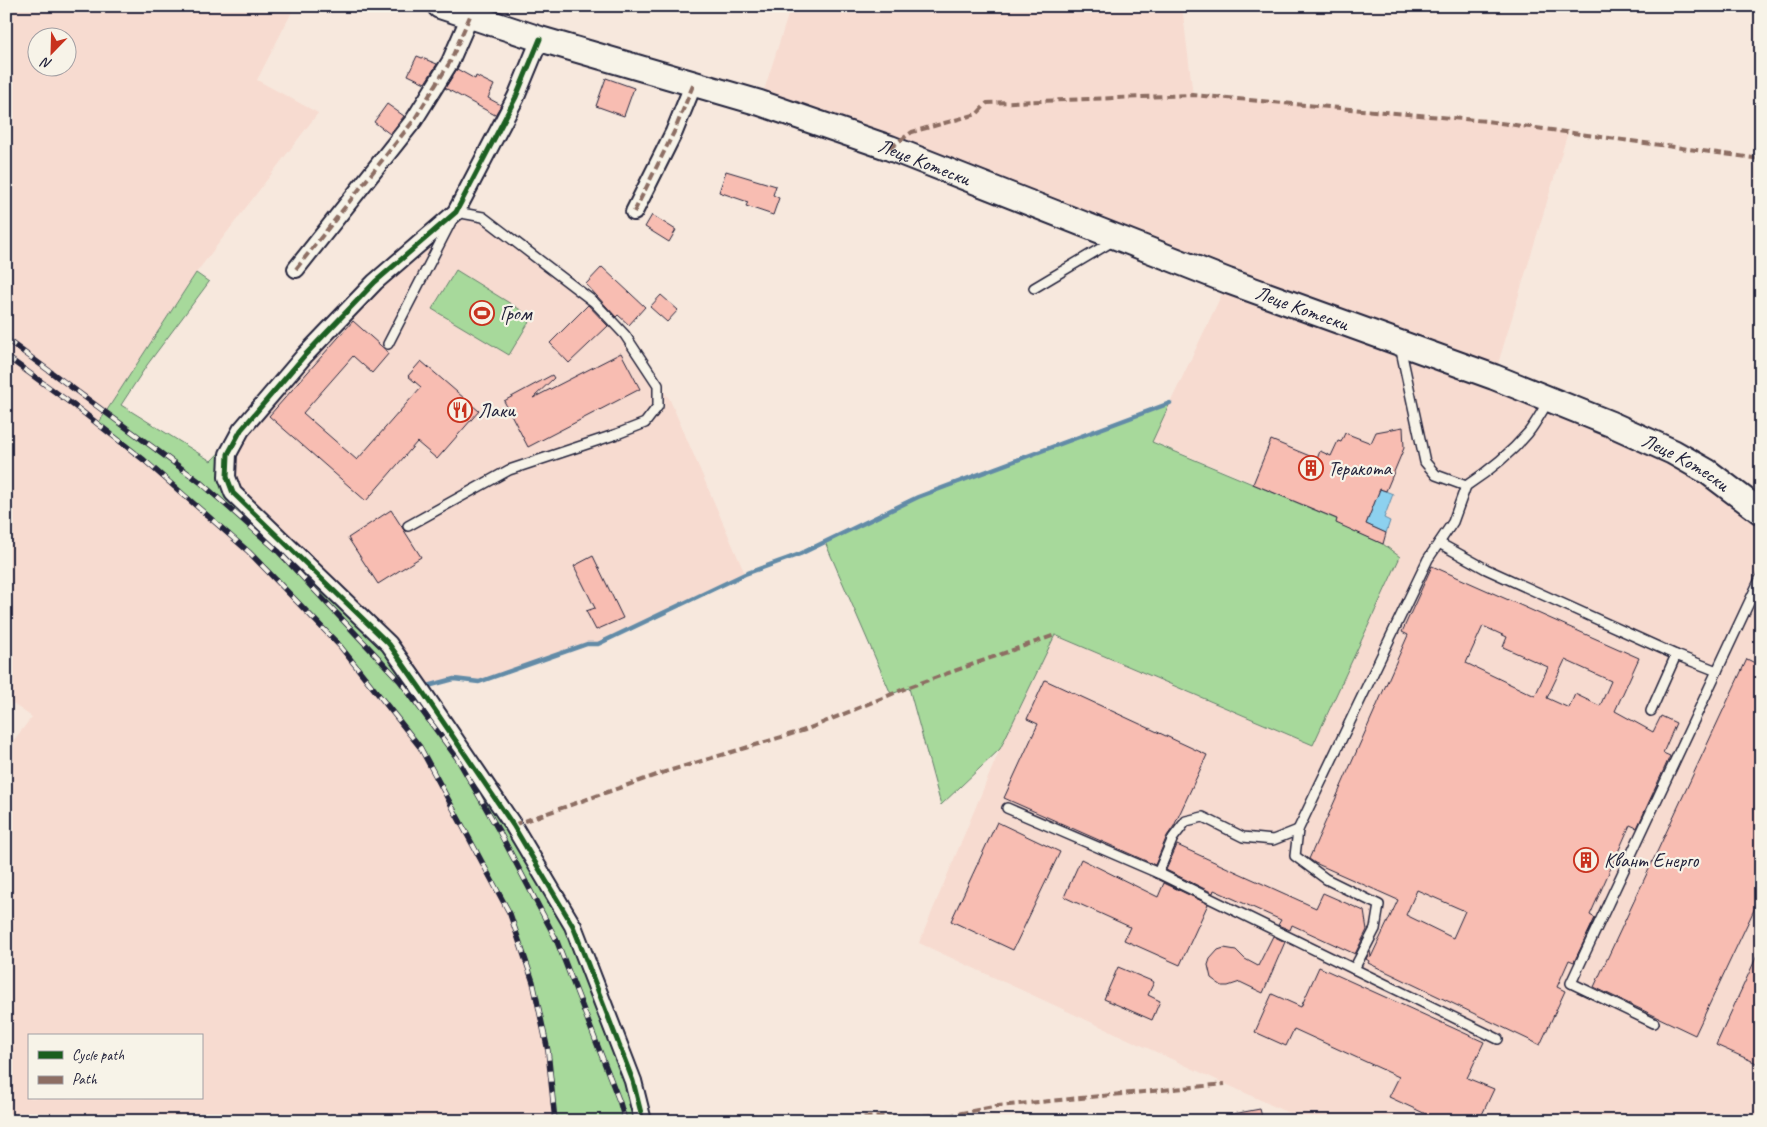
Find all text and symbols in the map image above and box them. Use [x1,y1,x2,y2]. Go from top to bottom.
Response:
north arrow [28,28,78,78]
text: N [38,53,54,73]
street label: Леце Котески [875,133,975,192]
street label: Леце Котески [1252,280,1353,337]
sports icon: Гром [469,300,495,326]
place label: Гром [500,301,533,326]
restaurant icon: Лаки [447,397,473,423]
place label: Лаки [478,398,516,423]
street label: Леце Котески [1638,428,1735,498]
building icon: Теракота [1298,455,1324,481]
place label: Теракота [1328,456,1393,481]
building icon: Квант Енерго [1573,847,1599,873]
place label: Квант Енерго [1604,848,1699,873]
legend [28,1034,202,1100]
text: Cycle path [72,1046,124,1065]
text: Path [72,1070,98,1089]

